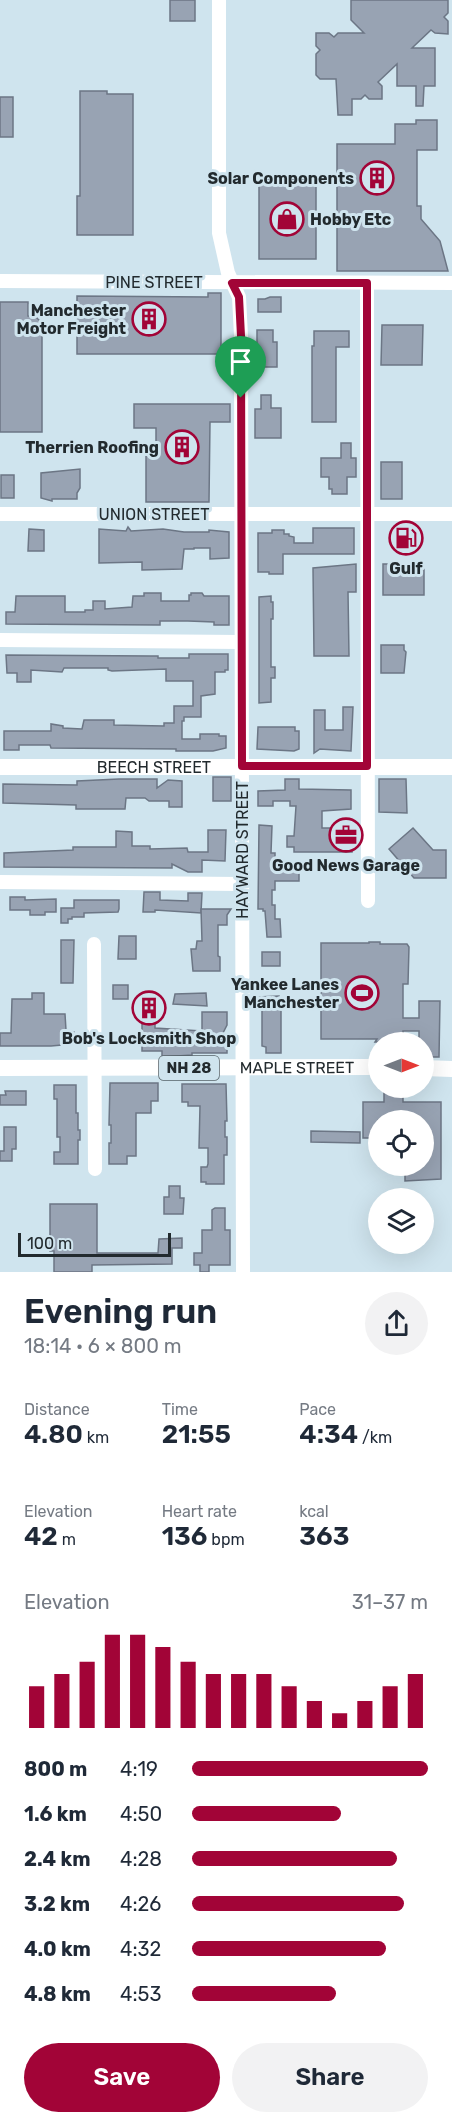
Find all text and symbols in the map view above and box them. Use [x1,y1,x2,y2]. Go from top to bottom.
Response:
building icon: Solar Components [359,160,395,196]
place label: Solar Components [207,169,354,188]
shop icon: Hobby Etc [269,201,305,237]
place label: Hobby Etc [310,210,391,229]
street label: PINE STREET [105,273,203,292]
place label: Manchester Motor Freight [16,301,127,338]
building icon: Manchester Motor Freight [131,301,167,337]
pin [215,336,266,398]
icon: arrive [224,345,257,378]
building icon: Therrien Roofing [164,429,200,465]
place label: Therrien Roofing [25,438,159,457]
street label: UNION STREET [99,505,209,524]
fuel station icon: Gulf [388,520,424,556]
place label: Gulf [389,559,424,578]
street label: BEECH STREET [97,758,211,777]
street label: HAYWARD STREET [233,781,252,919]
office icon: Good News Garage [328,817,364,853]
place label: Good News Garage [272,856,420,875]
place label: Yankee Lanes Manchester [231,975,340,1012]
sports icon: Yankee Lanes Manchester [344,975,380,1011]
building icon: Bob's Locksmith Shop [131,990,167,1026]
place label: Bob's Locksmith Shop [62,1029,236,1048]
north arrow [368,1032,434,1098]
map controls [368,1032,434,1254]
road number: NH 28 [159,1056,219,1080]
street label: MAPLE STREET [240,1058,354,1077]
button: locate [368,1110,434,1176]
button: layers [368,1188,434,1254]
scale bar [18,1230,171,1258]
text: 100 m [27,1234,72,1253]
text: Evening run [24,1292,217,1331]
button: share [365,1292,428,1355]
text: 18:14 · 6 × 800 m [24,1334,182,1358]
text: Distance [24,1400,90,1419]
text: Time [162,1400,198,1419]
text: Pace [299,1400,336,1419]
text: 4.80 [24,1419,83,1450]
text: 21:55 [162,1419,231,1450]
text: 4:34 [299,1419,358,1450]
text: km [83,1428,109,1447]
text: /km [358,1428,392,1447]
text: Elevation [24,1502,93,1521]
text: Heart rate [162,1502,237,1521]
text: kcal [299,1502,329,1521]
text: 42 [24,1521,58,1552]
text: 136 [162,1521,207,1552]
text: 363 [299,1521,349,1552]
text: m [58,1530,76,1549]
text: bpm [207,1530,245,1549]
text: Elevation [24,1590,110,1614]
text: 31–37 m [352,1590,428,1614]
text: 800 m [24,1757,87,1781]
text: 4:19 [120,1757,158,1781]
text: 1.6 km [24,1802,87,1826]
text: 4:50 [120,1802,162,1826]
text: 2.4 km [24,1847,90,1871]
text: 4:28 [120,1847,162,1871]
text: 3.2 km [24,1892,90,1916]
text: 4:26 [120,1892,161,1916]
text: 4.0 km [24,1937,91,1961]
text: 4:32 [120,1937,161,1961]
text: 4.8 km [24,1982,91,2006]
text: 4:53 [120,1982,161,2006]
button: Save [24,2043,220,2112]
button: Share [232,2043,428,2112]

